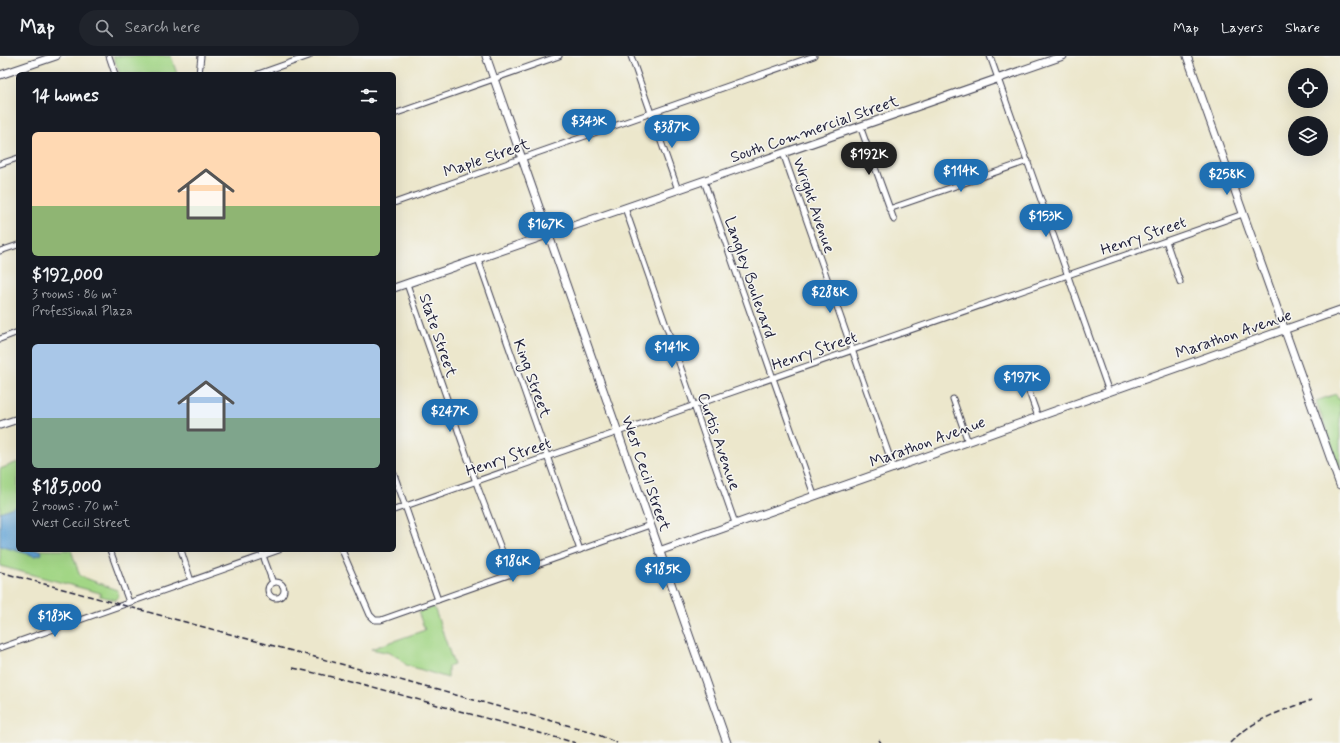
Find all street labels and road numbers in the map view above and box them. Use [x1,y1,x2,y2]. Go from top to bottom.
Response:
street label: South Commercial Street [727,91,902,168]
street label: Maple Street [440,134,533,183]
street label: Wright Avenue [786,155,840,257]
street label: Henry Street [1098,212,1189,261]
street label: Langley Boulevard [718,214,780,341]
street label: State Street [413,291,462,381]
street label: Marathon Avenue [1173,305,1294,364]
street label: Henry Street [769,327,860,376]
street label: King Street [507,336,556,421]
street label: Curtis Avenue [692,390,745,493]
street label: Marathon Avenue [867,412,988,473]
street label: West Cecil Street [616,413,675,535]
street label: Henry Street [463,433,554,482]

